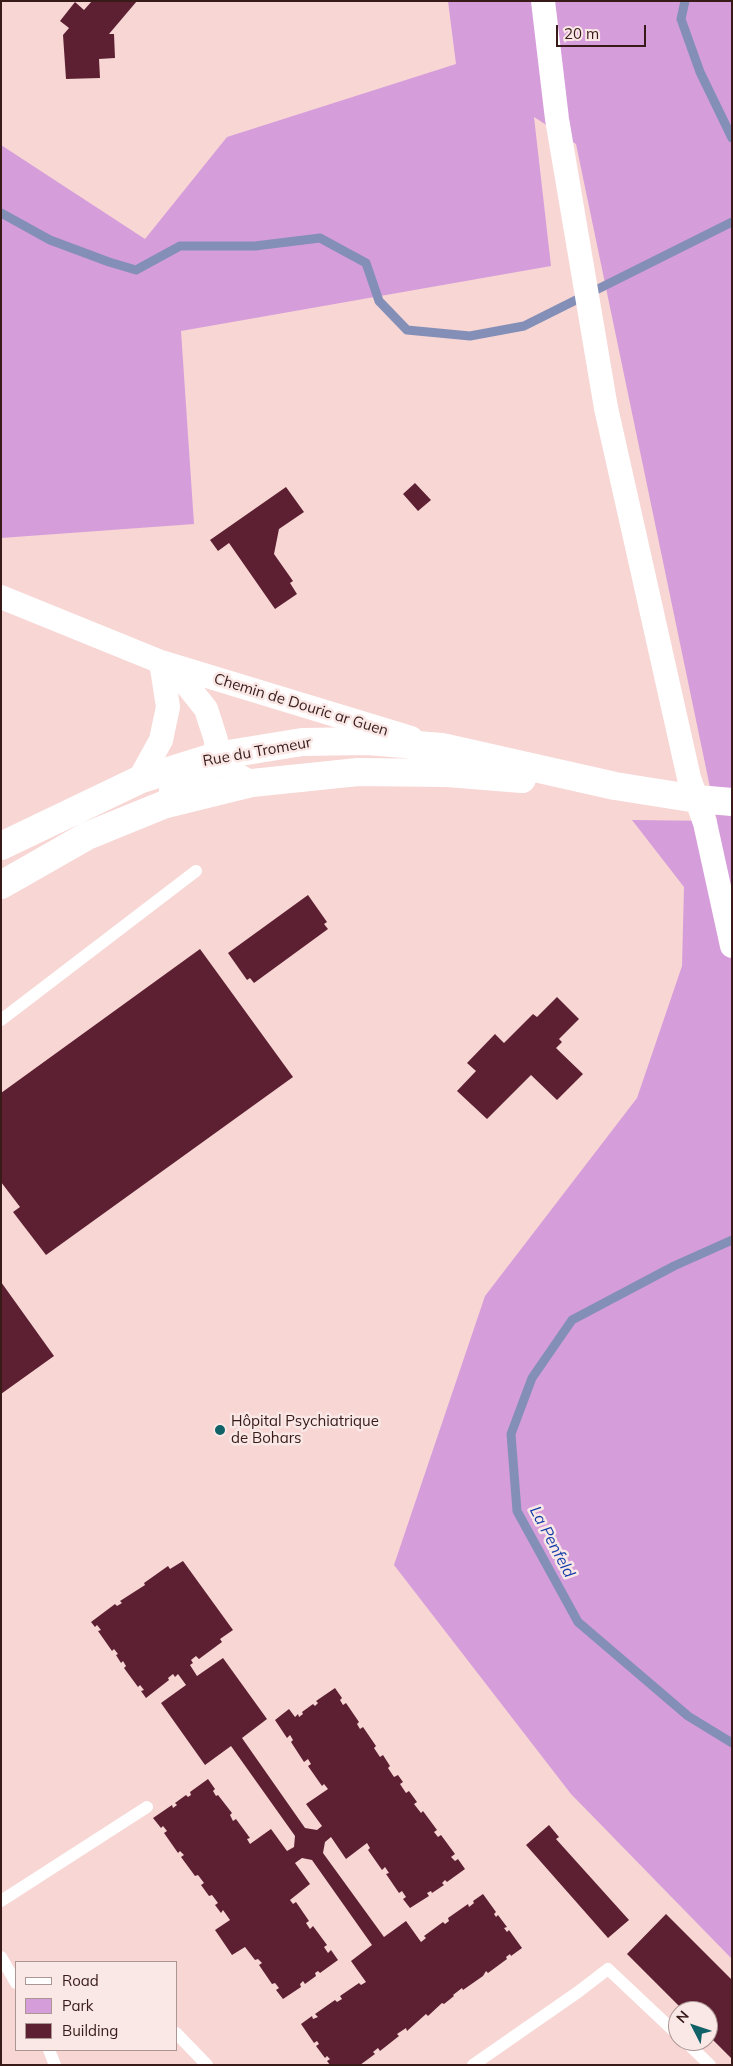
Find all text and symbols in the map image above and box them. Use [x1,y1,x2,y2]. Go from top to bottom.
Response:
scale bar [558,15,648,47]
text: 20 m [564,24,599,43]
street label: Chemin de Douric ar Guen [212,670,390,740]
street label: Rue du Tromeur [201,734,313,770]
place label: Hôpital Psychiatrique de Bohars [231,1412,379,1447]
marker: Hôpital Psychiatrique de Bohars [213,1423,227,1437]
water label: La Penfeld [525,1503,579,1581]
legend [15,1961,178,2051]
text: Road [62,1971,99,1990]
text: Park [62,1996,94,2015]
north arrow [668,2001,718,2051]
text: N [672,2007,693,2027]
text: Building [62,2021,118,2040]

